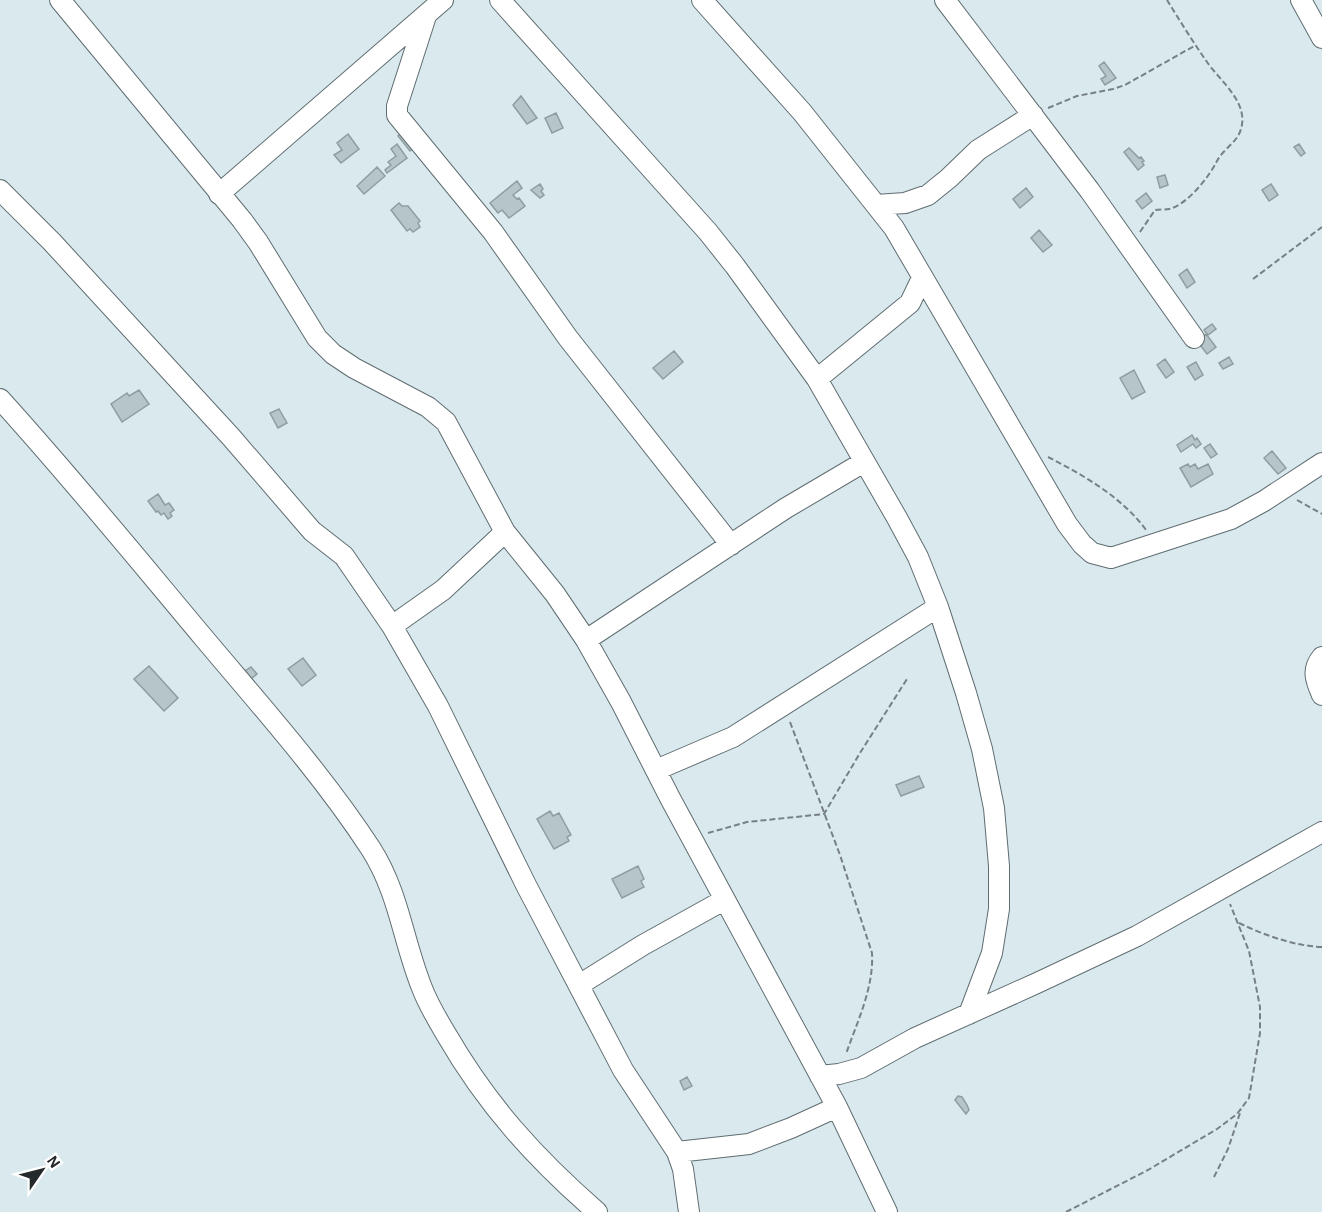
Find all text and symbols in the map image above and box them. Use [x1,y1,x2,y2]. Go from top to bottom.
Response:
north arrow [12,1140,72,1200]
text: N [44,1153,63,1171]

